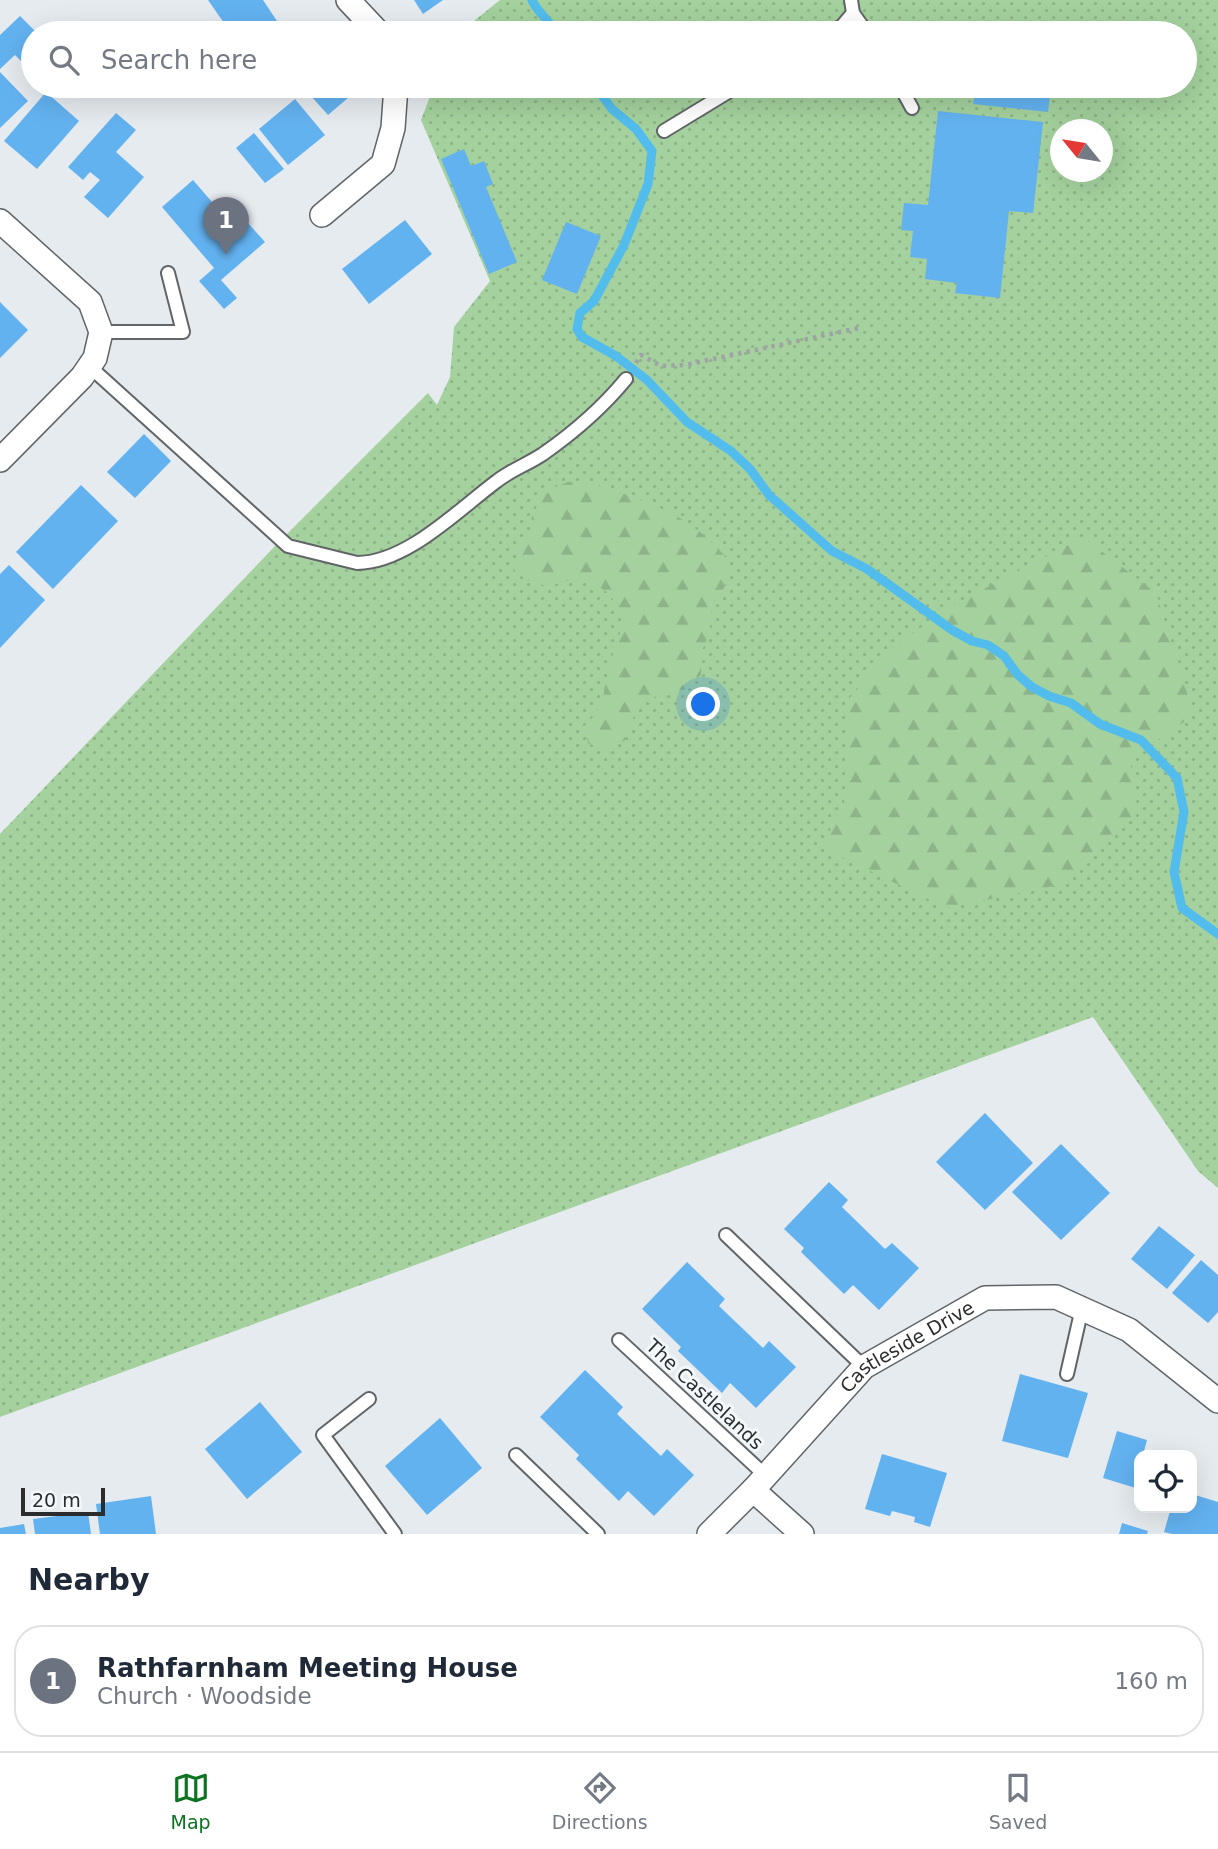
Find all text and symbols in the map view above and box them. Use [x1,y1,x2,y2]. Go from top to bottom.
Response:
search box [21,21,1197,98]
icon: search [45,41,83,79]
text: Search here [101,45,257,75]
north arrow [1050,119,1113,182]
pin: 1 [203,197,249,255]
your location [686,687,720,721]
street label: Castleside Drive [835,1296,978,1397]
street label: The Castlelands [641,1334,768,1454]
map controls [1134,1450,1197,1513]
button: locate [1134,1450,1197,1513]
scale bar [21,1485,105,1517]
text: 20 m [32,1489,81,1511]
text: Nearby [28,1562,150,1597]
text: Rathfarnham Meeting House [97,1653,518,1683]
text: 1 [45,1668,61,1694]
text: 160 m [1114,1668,1188,1694]
text: Church · Woodside [97,1683,312,1709]
tab: Map [171,1769,211,1833]
tab: Directions [552,1769,648,1833]
tab: Saved [989,1769,1047,1833]

